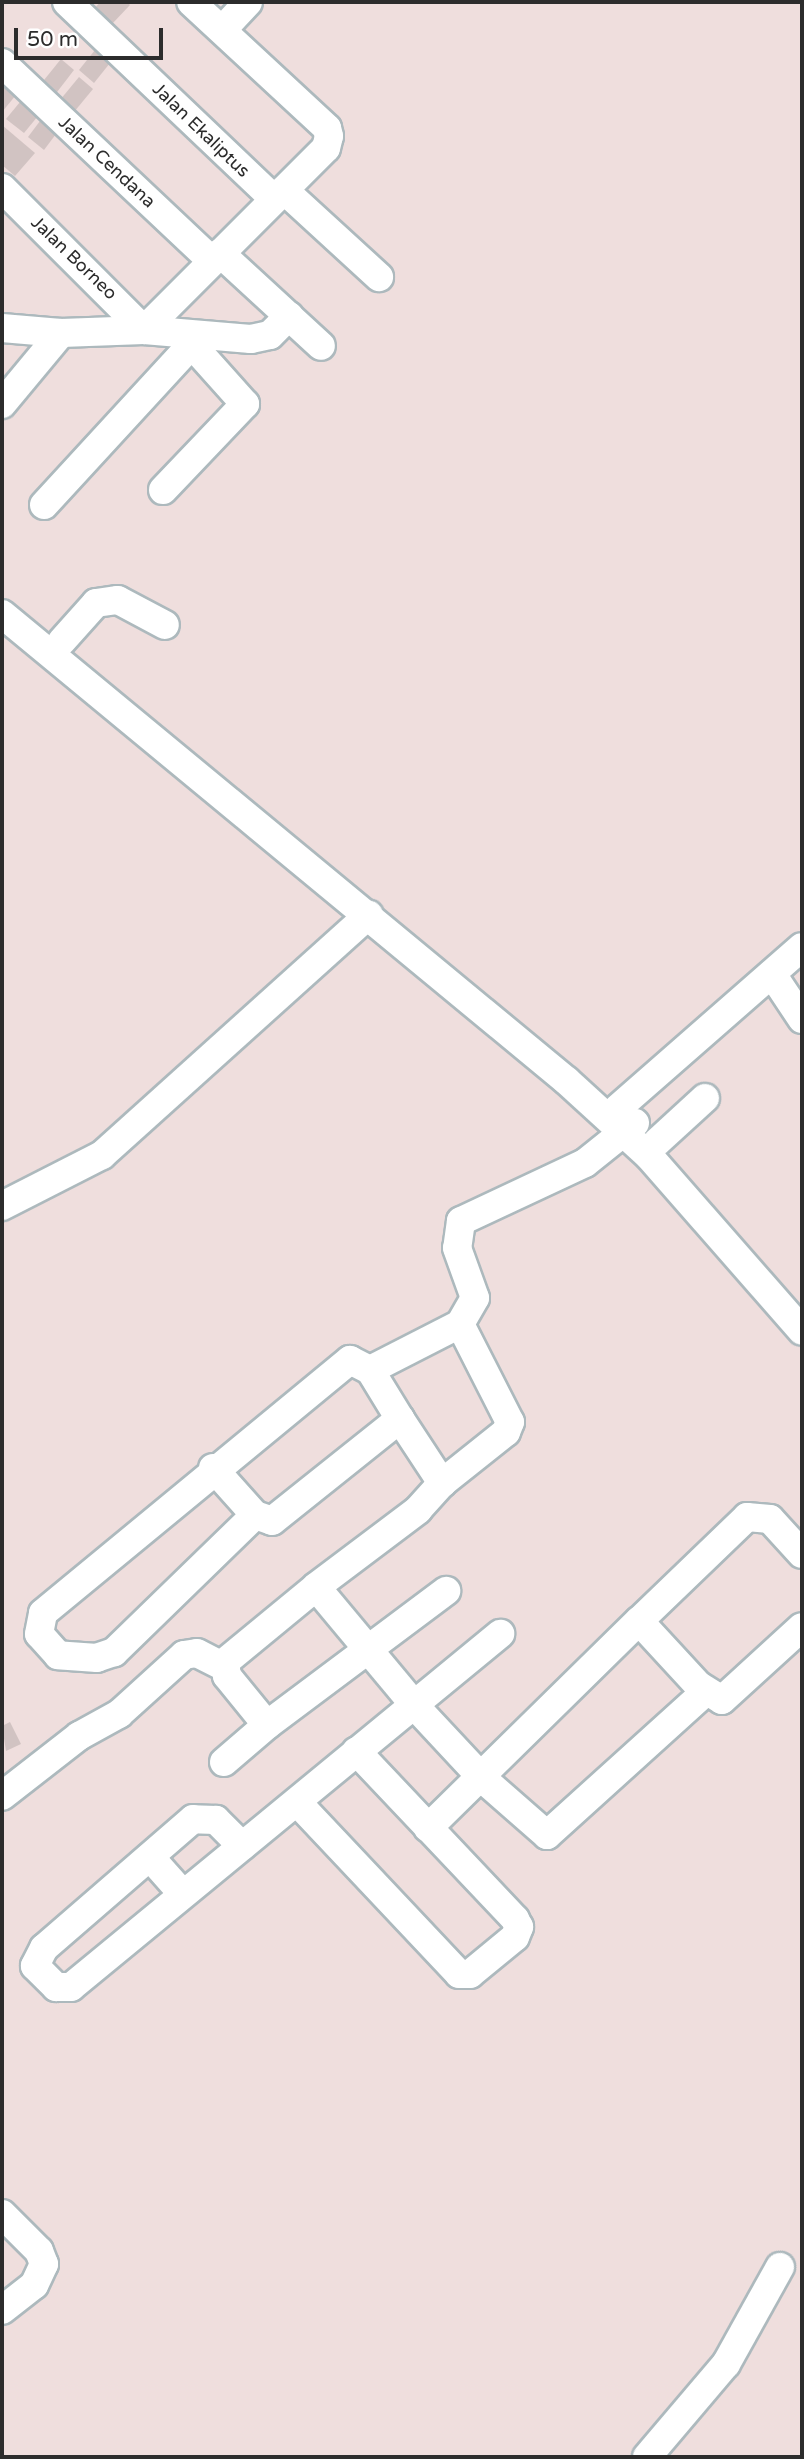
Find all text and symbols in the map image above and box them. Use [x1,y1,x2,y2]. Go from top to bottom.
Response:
scale bar [18,14,166,58]
text: 50 m [27,27,78,52]
street label: Jalan Ekaliptus [148,78,254,182]
street label: Jalan Cendana [54,112,160,212]
street label: Jalan Borneo [27,212,121,304]

